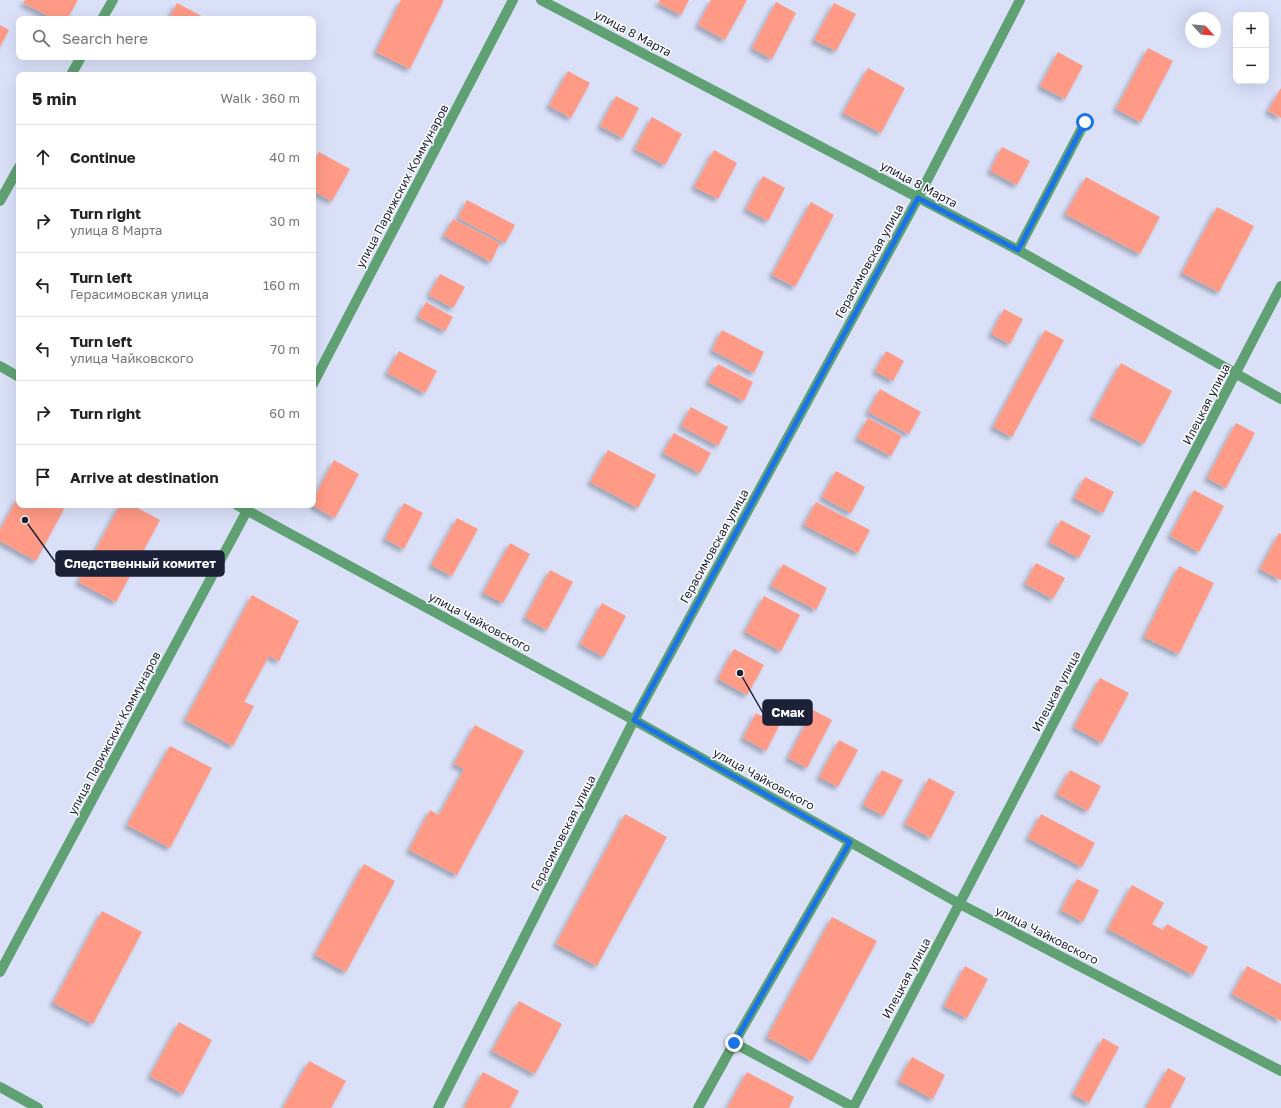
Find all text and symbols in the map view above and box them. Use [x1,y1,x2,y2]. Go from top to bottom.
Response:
street label: улица 8 Марта [592,6,674,60]
north arrow [1185,12,1221,48]
map controls [1233,12,1269,84]
button: + [1233,12,1269,48]
search box [16,16,316,60]
icon: search [30,27,52,49]
text: Search here [62,29,148,47]
button: − [1233,48,1269,84]
text: 5 min [32,88,76,109]
text: Walk · 360 m [221,90,300,106]
street label: улица Парижских Коммунаров [352,101,452,270]
route start [1076,113,1094,131]
icon: ahead [32,146,54,168]
text: Continue [70,148,136,166]
text: 40 m [269,149,300,165]
street label: улица 8 Марта [878,157,960,211]
street label: Герасимовская улица [831,201,907,321]
text: Turn right [70,204,141,222]
icon: right [32,210,54,232]
text: 30 m [270,213,300,229]
text: улица 8 Марта [70,222,162,238]
text: Turn left [70,268,132,286]
icon: left [32,274,54,296]
text: 160 m [263,277,300,293]
text: Герасимовская улица [70,286,209,302]
text: Turn left [70,332,132,350]
icon: left [32,338,54,360]
text: 70 m [270,341,300,357]
text: улица Чайковского [70,350,193,366]
street label: Илецкая улица [1179,361,1233,447]
icon: right [32,402,54,424]
text: Turn right [70,404,141,422]
text: 60 m [269,405,300,421]
icon: arrive [32,466,54,488]
text: Arrive at destination [70,468,219,486]
street label: Герасимовская улица [676,486,752,606]
callout: Следственный комитет [56,551,224,576]
text: Следственный комитет [64,555,216,571]
street label: улица Чайковского [426,589,534,655]
street label: улица Парижских Коммунаров [64,648,164,817]
street label: Илецкая улица [1028,648,1084,734]
callout: Смак [763,700,812,725]
text: Смак [771,704,805,720]
street label: улица Чайковского [711,745,817,813]
street label: Герасимовская улица [527,773,599,893]
street label: улица Чайковского [993,902,1101,968]
street label: Илецкая улица [878,935,934,1021]
route end [725,1034,743,1052]

